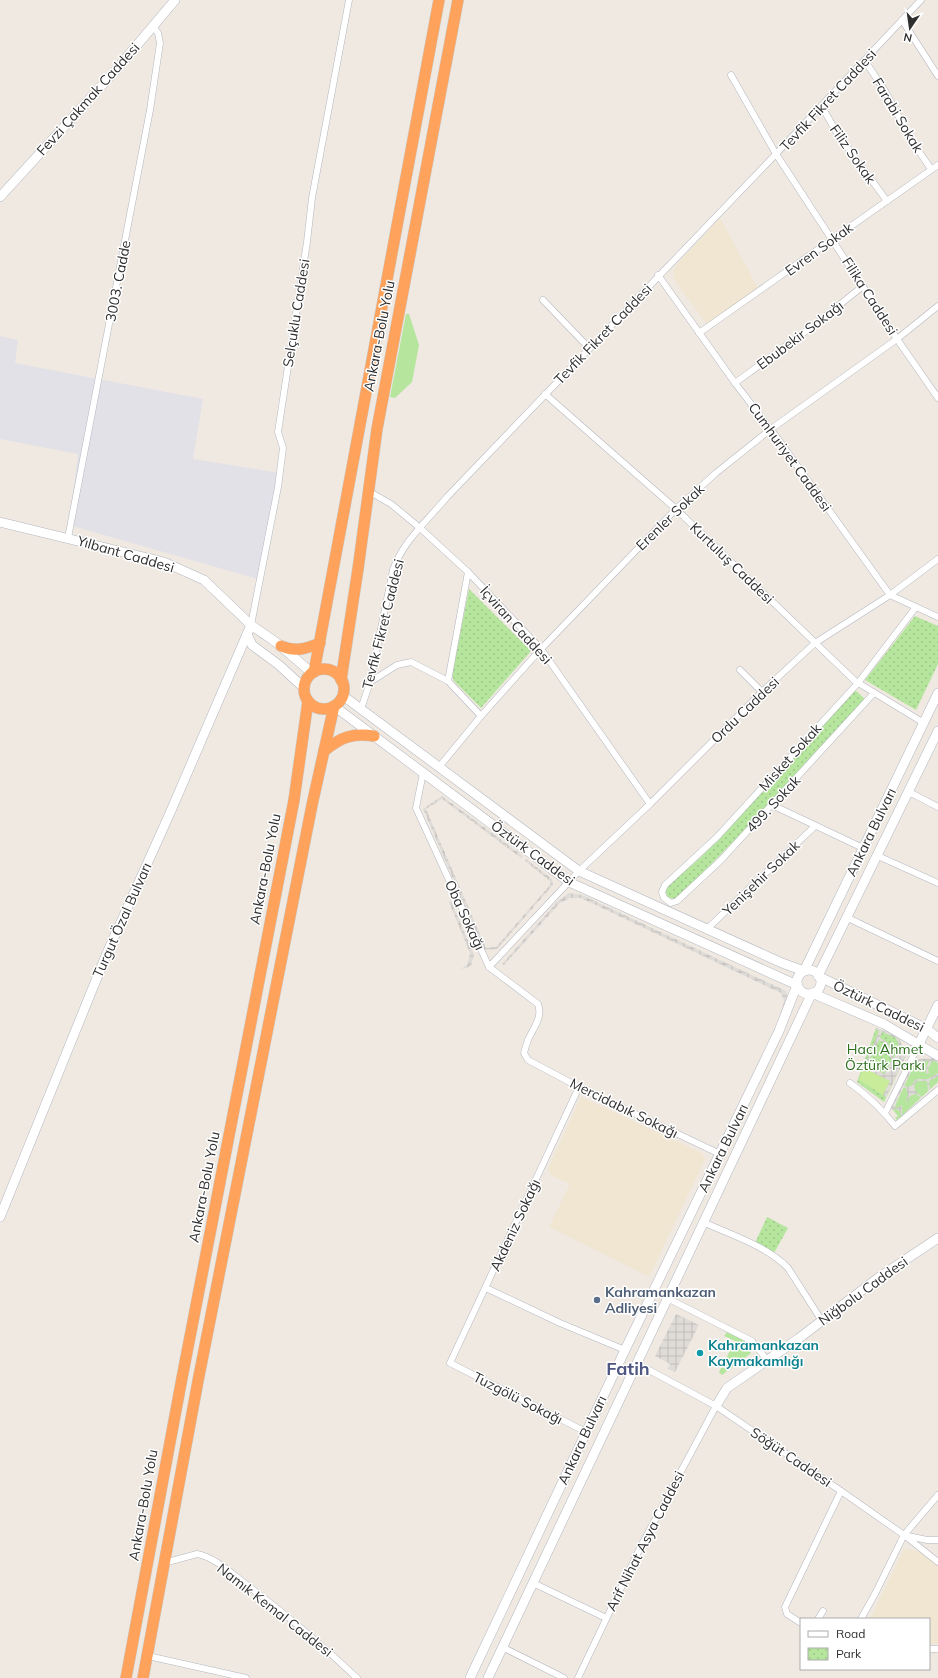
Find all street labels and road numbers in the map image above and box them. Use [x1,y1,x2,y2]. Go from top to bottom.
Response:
street label: Fevzi Çakmak Caddesi [33,39,143,159]
street label: Tevfik Fikret Caddesi [776,45,880,155]
street label: Farabi Sokak [869,74,928,156]
street label: Filiz Sokak [826,121,880,188]
street label: Evren Sokak [782,218,857,280]
street label: 3003. Cadde [101,239,135,323]
street label: Filika Caddesi [838,254,902,338]
street label: Selçuklu Caddesi [279,258,313,368]
street label: Ankara-Bolu Yolu [359,279,399,393]
street label: Tevfik Fikret Caddesi [550,280,656,388]
street label: Ebubekir Sokağı [753,297,847,373]
street label: Cumhuriyet Caddesi [744,399,836,515]
street label: Erenler Sokak [632,479,709,554]
street label: Kurtuluş Caddesi [686,518,778,608]
street label: Yılbant Caddesi [74,531,177,576]
street label: Tevfik Fikret Caddesi [358,557,408,691]
street label: İçviran Caddesi [476,582,556,668]
street label: Ordu Caddesi [707,673,783,747]
street label: Misket Sokak [755,719,826,795]
street label: 499. Sokak [742,771,805,836]
street label: Ankara Bulvarı [842,785,900,879]
street label: Ankara-Bolu Yolu [245,812,285,926]
street label: Öztürk Caddesi [487,816,579,890]
street label: Yenişehir Sokak [718,836,804,920]
street label: Turgut Özal Bulvarı [89,860,155,980]
street label: Oba Sokağı [441,877,489,953]
street label: Öztürk Caddesi [830,976,928,1036]
street label: Mercidabık Sokağı [567,1074,681,1142]
street label: Ankara Bulvarı [694,1101,752,1195]
street label: Ankara-Bolu Yolu [184,1130,224,1244]
street label: Akdeniz Sokağı [486,1176,544,1274]
street label: Niğbolu Caddesi [815,1253,911,1329]
street label: Tuzgölü Sokağı [470,1368,566,1428]
street label: Ankara Bulvarı [554,1393,610,1487]
street label: Söğüt Caddesi [747,1423,835,1491]
street label: Ankara-Bolu Yolu [124,1448,162,1562]
street label: Arif Nihat Asya Caddesi [602,1468,688,1614]
street label: Namık Kemal Caddesi [214,1559,336,1661]

